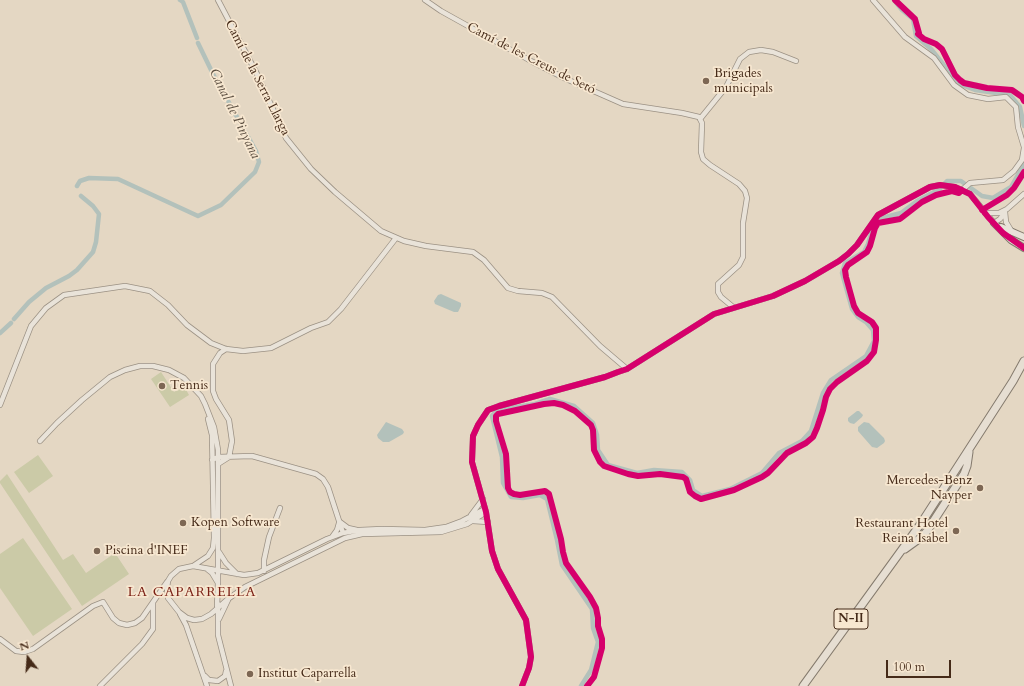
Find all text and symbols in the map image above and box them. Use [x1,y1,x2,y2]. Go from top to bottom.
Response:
street label: Camí de la Serra Llarga [221,17,293,139]
street label: Camí de les Creus de Setó [464,20,598,98]
water label: Canal de Pinyana [205,66,263,162]
place label: Brigades municipals [714,66,773,97]
marker: Brigades municipals [701,76,711,86]
place label: Tennis [170,378,208,394]
marker: Tennis [157,381,167,391]
place label: Mercedes-Benz Nayper [886,473,972,504]
marker: Mercedes-Benz Nayper [975,483,985,493]
place label: Kopen Software [191,515,280,531]
place label: Restaurant Hotel Reina Isabel [855,516,948,547]
marker: Kopen Software [178,518,188,528]
marker: Restaurant Hotel Reina Isabel [951,526,961,536]
place label: Piscina d'INEF [105,543,188,559]
marker: Piscina d'INEF [92,546,102,556]
district label: LA CAPARRELLA [127,585,257,601]
road number: N-II [834,609,868,629]
text: N [18,637,31,655]
north arrow [8,638,48,678]
scale bar [888,652,953,678]
text: 100 m [893,659,925,675]
place label: Institut Caparrella [258,666,356,682]
marker: Institut Caparrella [245,669,255,679]

